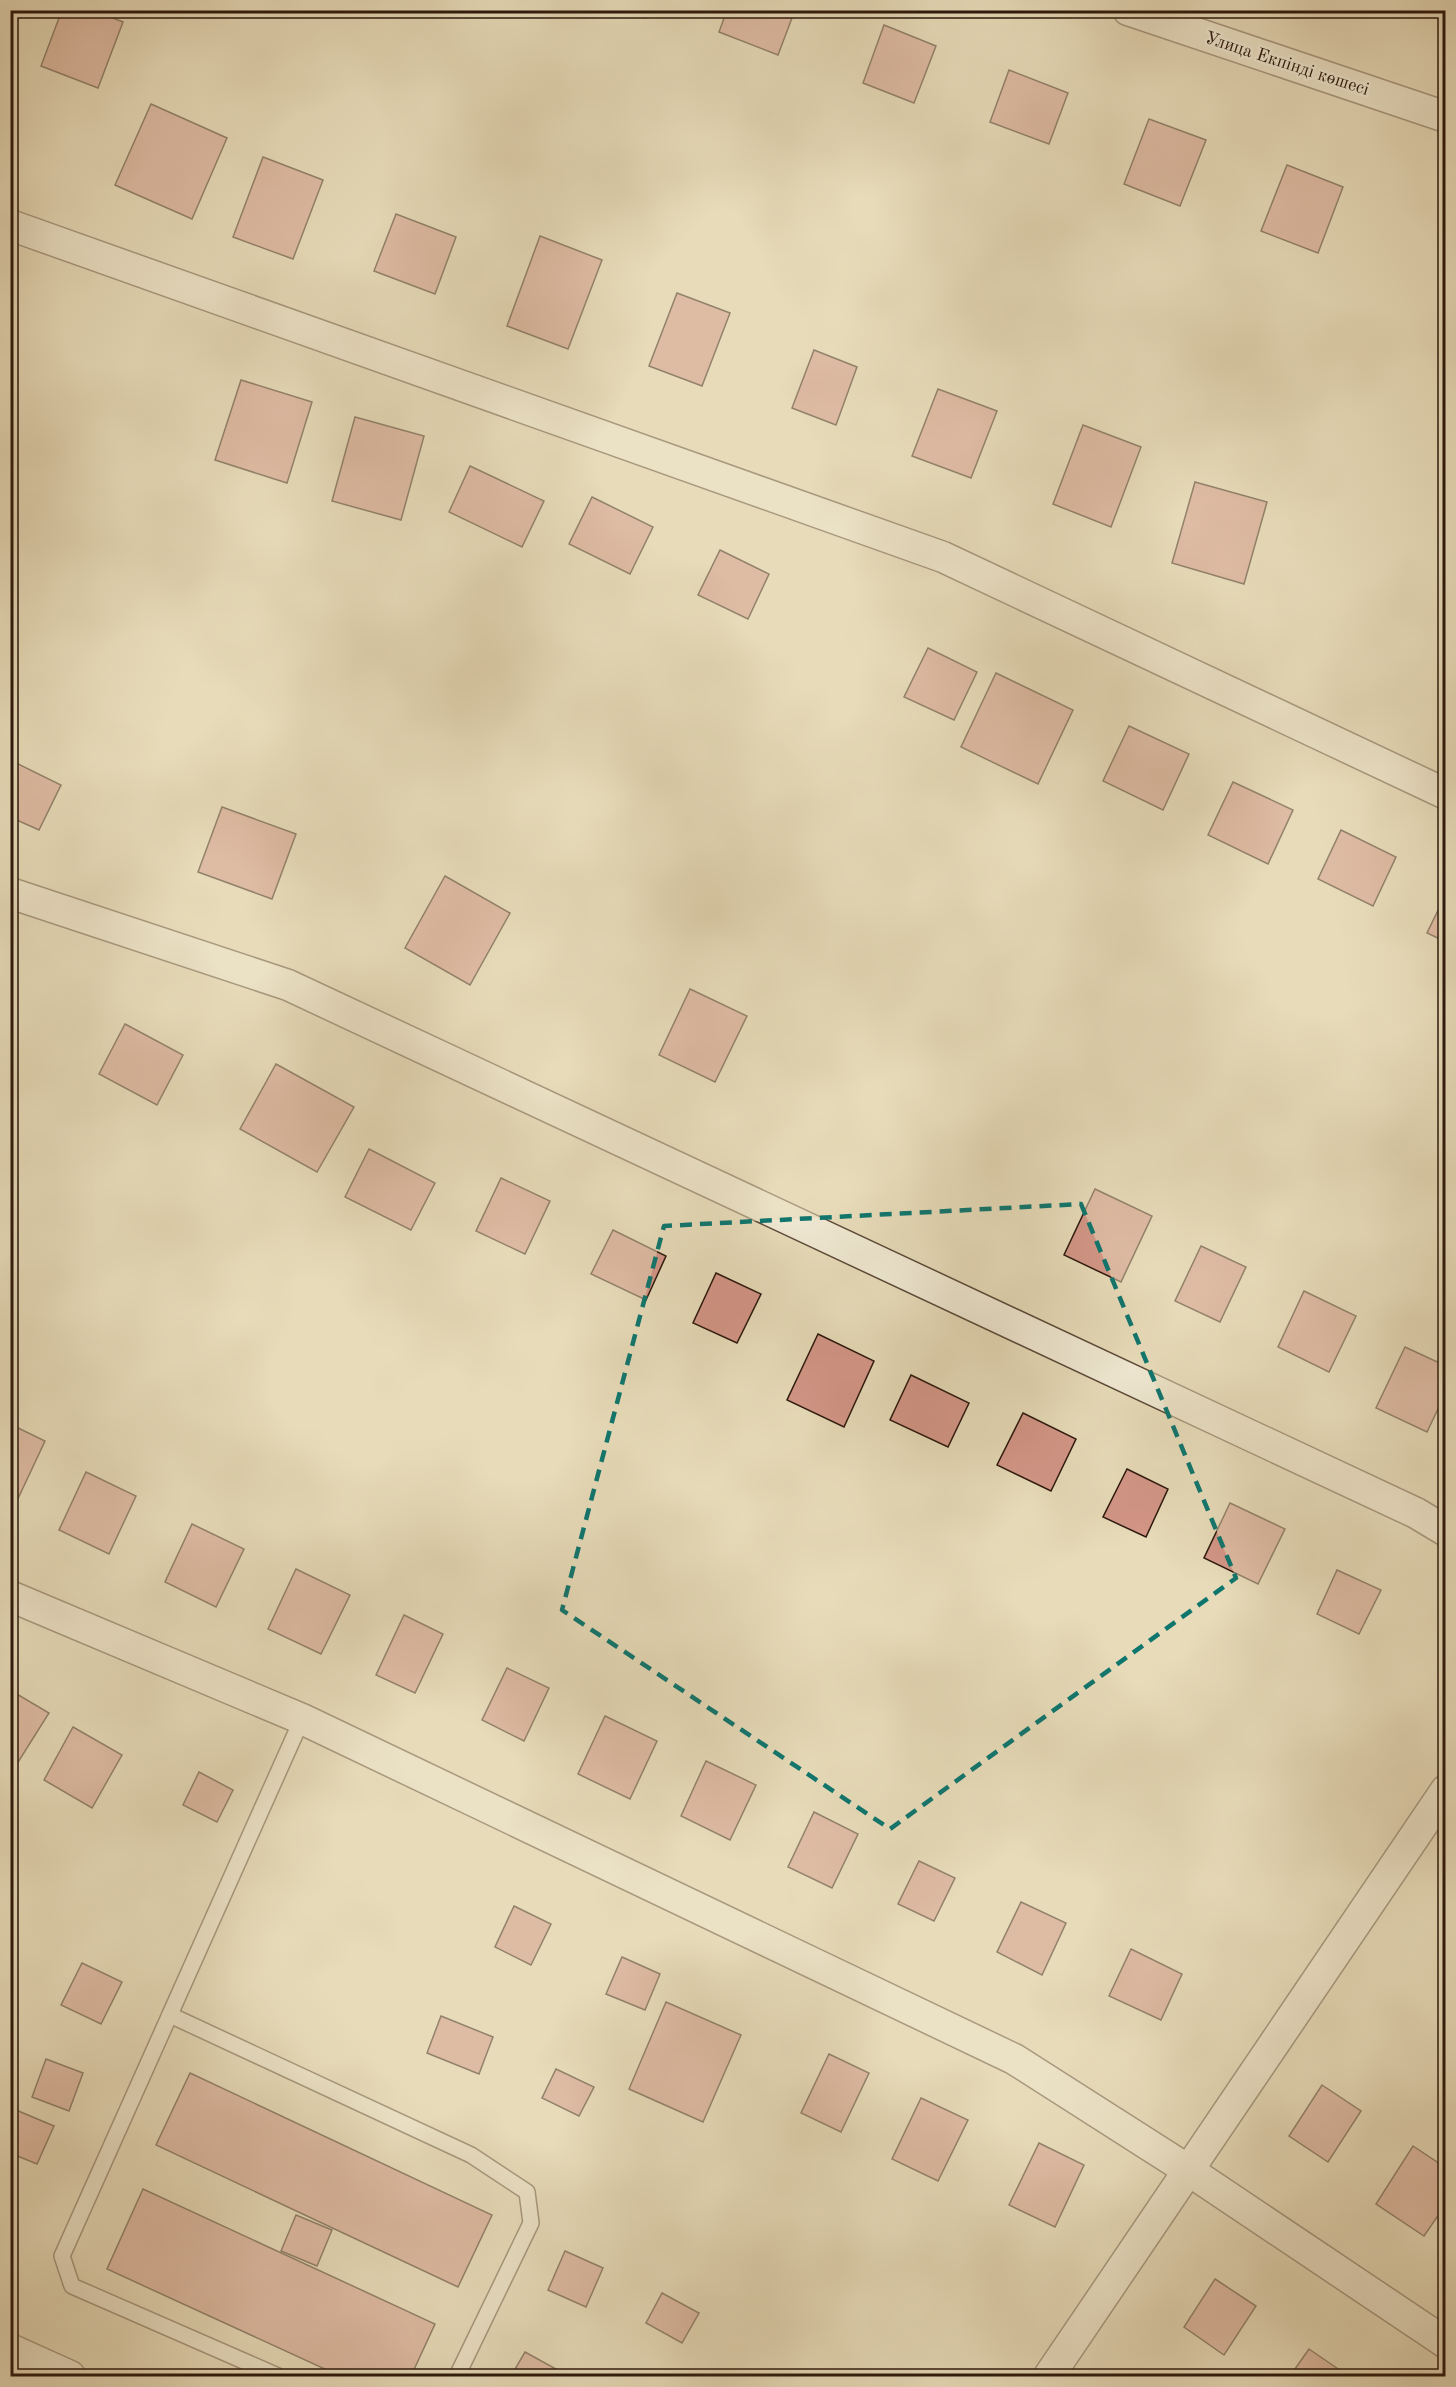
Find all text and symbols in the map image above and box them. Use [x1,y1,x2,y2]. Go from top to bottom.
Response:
street label: Улица Екпінді көшесі [1203,29,1371,99]

